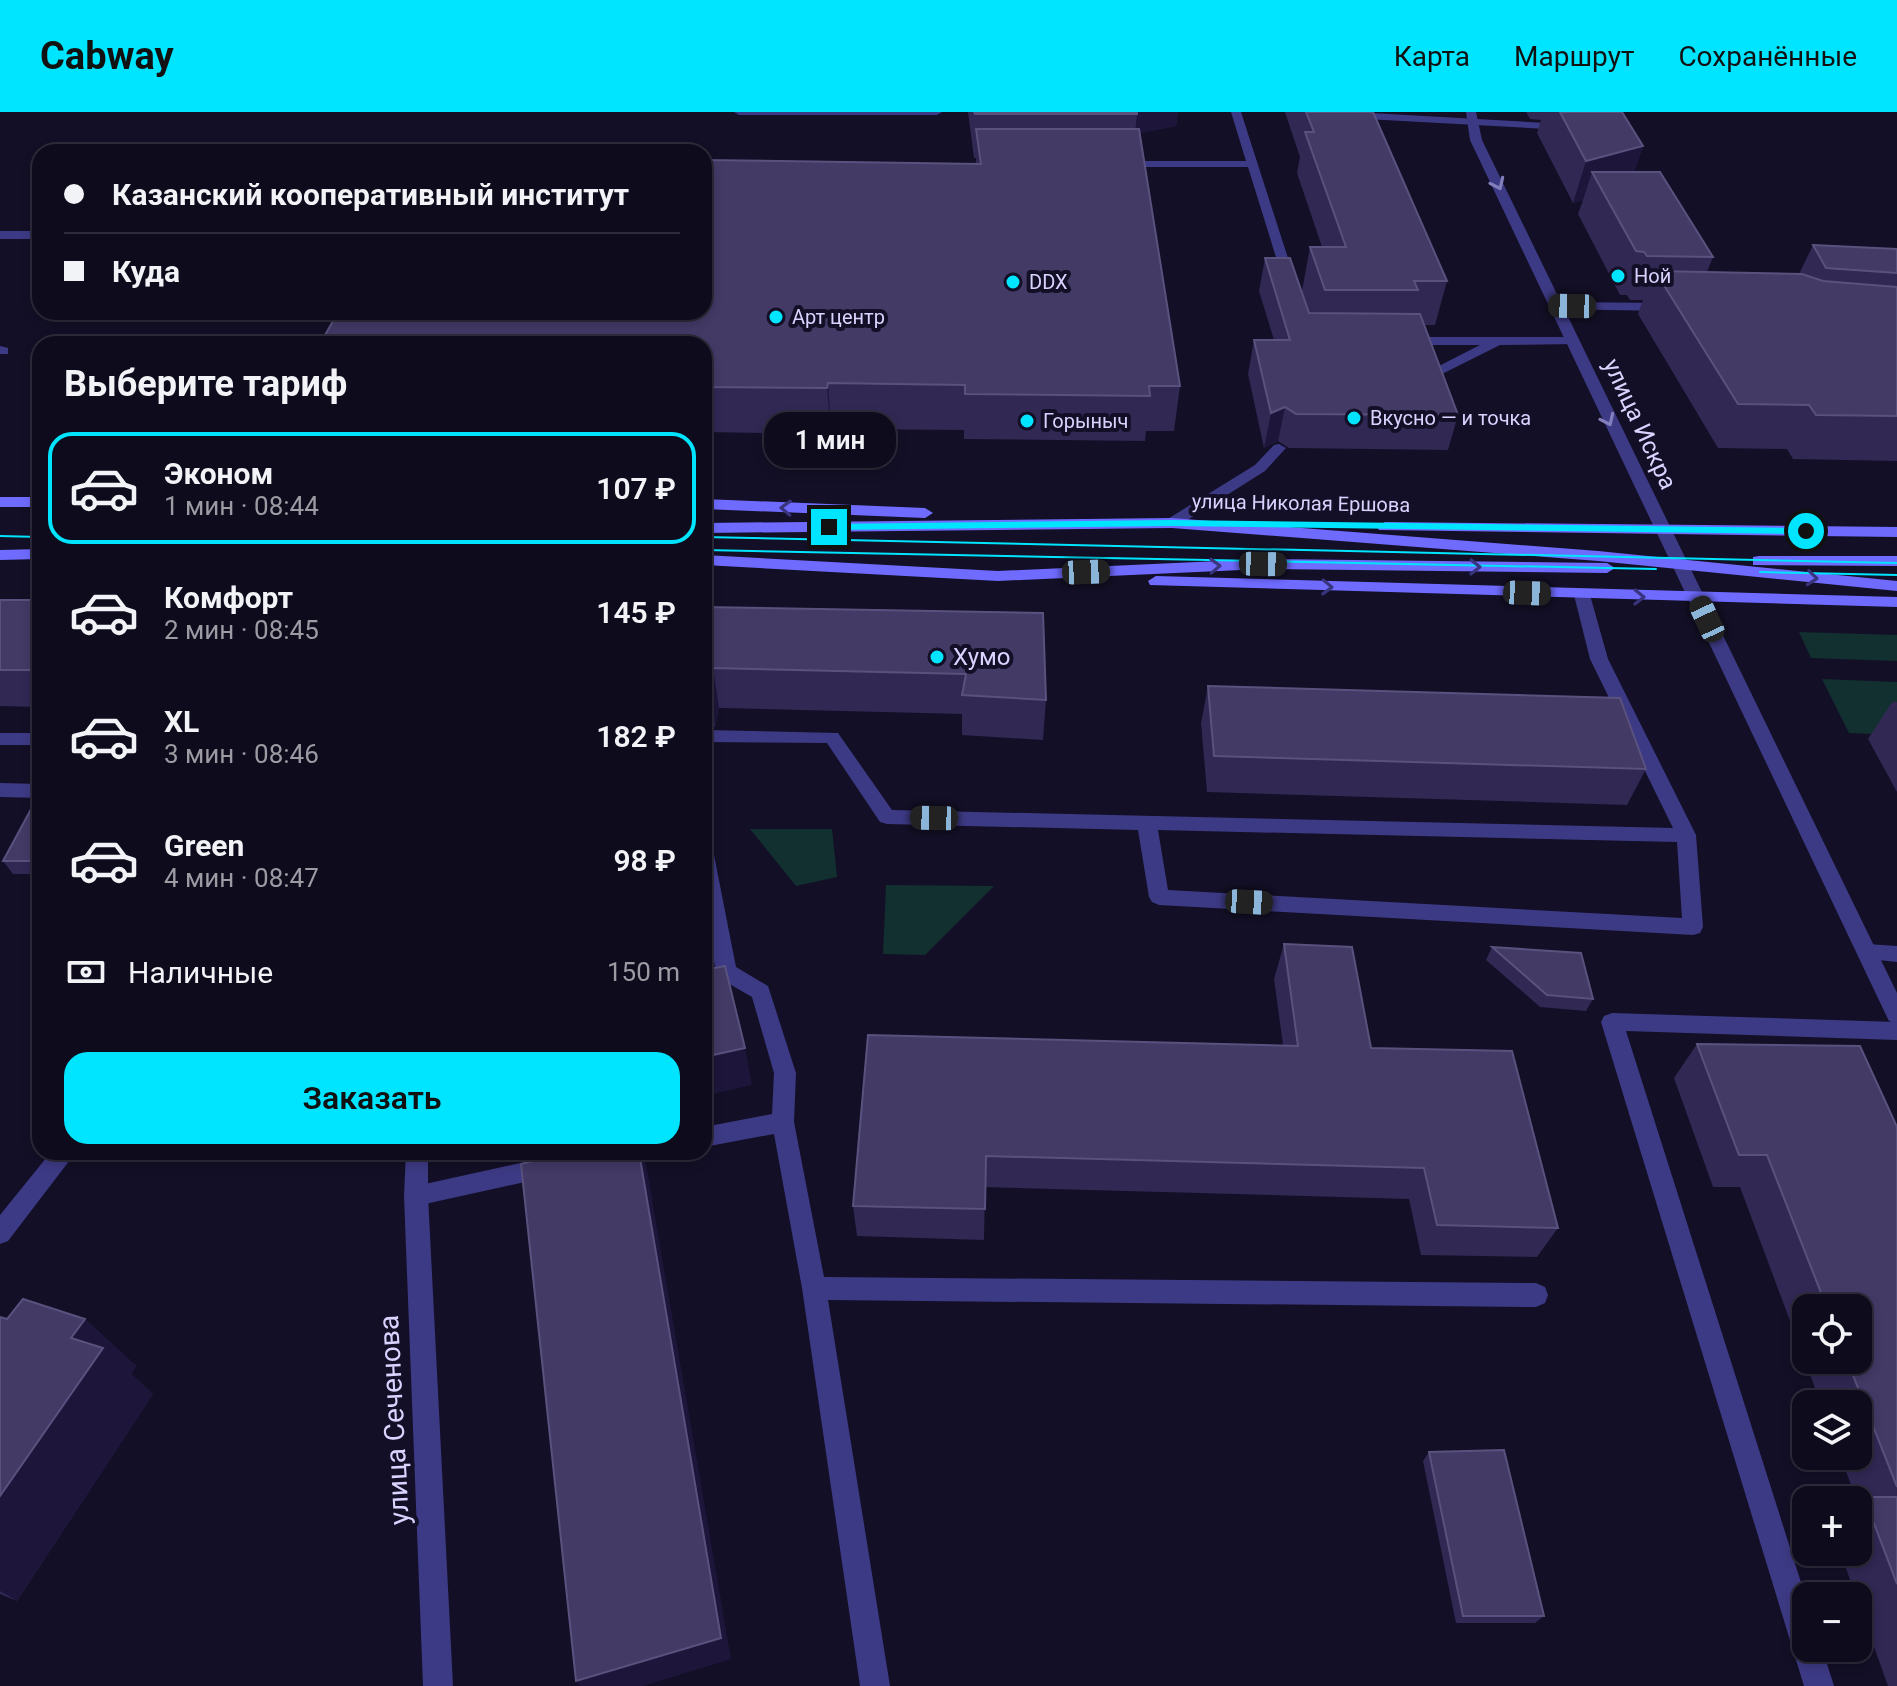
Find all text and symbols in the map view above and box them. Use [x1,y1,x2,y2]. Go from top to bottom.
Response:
text: Cabway [40,34,174,78]
text: Карта [1394,40,1470,73]
text: Маршрут [1514,40,1634,73]
text: Сохранённые [1678,40,1857,73]
one-way arrow [1488,176,1504,191]
text: Казанский кооперативный институт [112,177,629,212]
text: Куда [112,254,180,289]
place label: Ной [1634,264,1671,288]
marker: Ной [1609,267,1627,285]
place label: DDX [1029,270,1068,294]
marker: DDX [1004,273,1022,291]
car [1548,294,1596,318]
place label: Арт центр [792,305,885,329]
marker: Арт центр [767,308,785,326]
street label: улица Искра [1598,354,1682,494]
text: Выберите тариф [64,363,347,405]
place label: Вкусно — и точка [1370,406,1531,430]
place label: Горыныч [1043,409,1128,433]
marker: Вкусно — и точка [1345,409,1363,427]
callout: 1 мин [763,411,895,467]
one-way arrow [1598,411,1614,426]
marker: Горыныч [1018,412,1036,430]
text: 1 мин [795,425,865,455]
icon: car [68,452,140,524]
text: Эконом [164,456,273,491]
text: 107 ₽ [596,471,676,506]
street label: улица Николая Ершова [1192,489,1410,517]
text: 1 мин · 08:44 [164,491,319,521]
one-way arrow [779,499,792,516]
route end [811,509,847,545]
route start [1788,513,1824,549]
car [1239,552,1287,576]
one-way arrow [1209,558,1222,575]
one-way arrow [1469,558,1482,576]
car [1062,559,1110,585]
one-way arrow [1806,569,1819,586]
icon: car [68,576,140,648]
one-way arrow [1321,578,1334,595]
text: Комфорт [164,580,293,615]
car [1503,580,1551,606]
one-way arrow [1633,588,1646,606]
car [1686,592,1728,646]
text: 145 ₽ [596,595,676,630]
text: 2 мин · 08:45 [164,615,319,645]
place label: Хумо [953,643,1011,671]
marker: Хумо [928,648,946,666]
icon: car [68,700,140,772]
text: XL [164,704,199,739]
text: 182 ₽ [596,719,676,754]
text: 3 мин · 08:46 [164,739,319,769]
car [910,806,958,830]
icon: car [68,824,140,896]
text: Green [164,828,244,863]
text: 98 ₽ [613,843,676,878]
text: 4 мин · 08:47 [164,863,319,893]
car [1224,889,1274,915]
icon: cash [64,950,108,994]
text: Наличные [128,955,273,990]
text: 150 m [607,957,680,987]
button: Заказать [64,1052,680,1144]
map controls [1792,1294,1872,1662]
button: locate [1792,1294,1872,1374]
street label: улица Сеченова [372,1314,416,1526]
button: layers [1792,1390,1872,1470]
button: + [1792,1486,1872,1566]
button: − [1792,1582,1872,1662]

